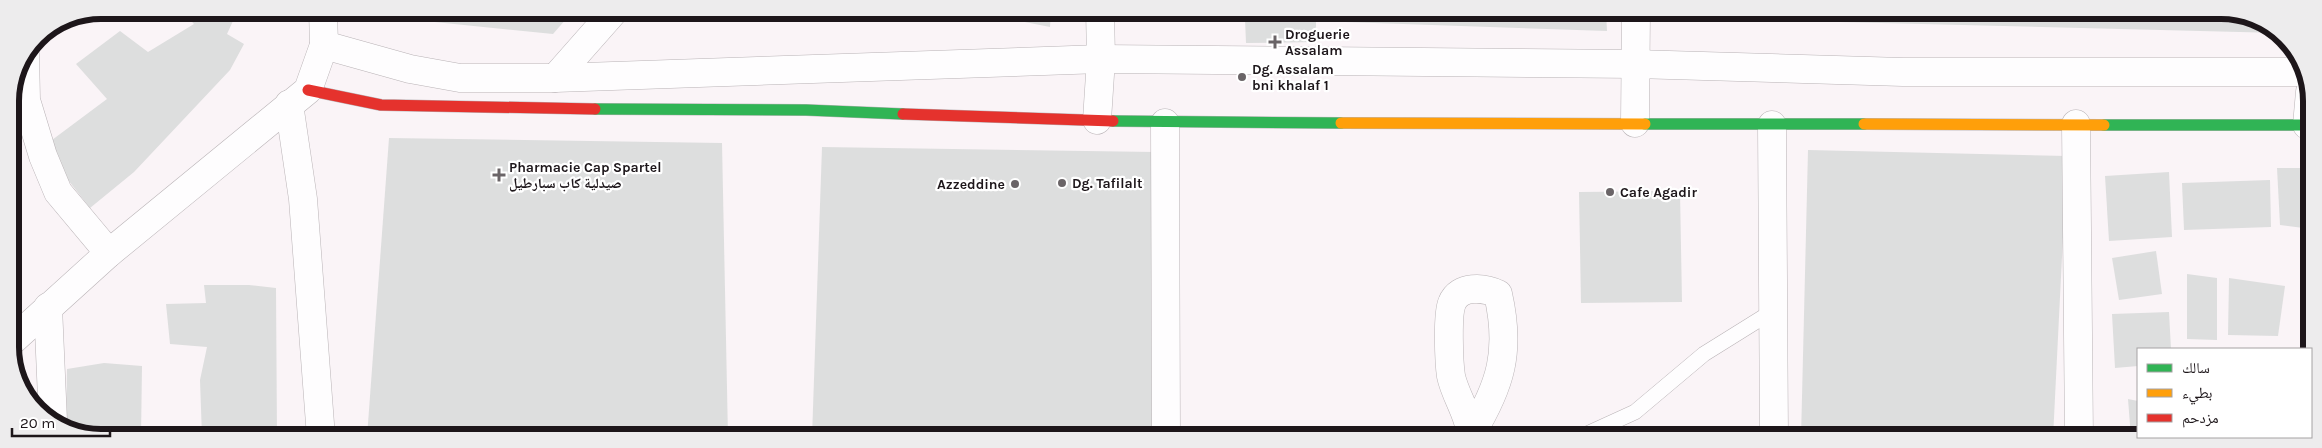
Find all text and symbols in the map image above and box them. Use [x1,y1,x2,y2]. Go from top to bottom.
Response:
place label: Droguerie Assalam [1285,26,1350,59]
marker: Droguerie Assalam [1269,36,1281,48]
place label: Dg. Assalam bni khalaf 1 [1252,61,1334,94]
marker: Dg. Assalam bni khalaf 1 [1236,71,1248,83]
place label: Pharmacie Cap Spartel صيدلية كاب سبارطيل [509,159,661,192]
marker: Pharmacie Cap Spartel صيدلية كاب سبارطيل [493,169,505,181]
place label: Dg. Tafilalt [1072,175,1143,192]
place label: Azzeddine [937,176,1005,193]
marker: Dg. Tafilalt [1056,177,1068,189]
marker: Azzeddine [1009,178,1021,190]
place label: Cafe Agadir [1620,184,1697,201]
marker: Cafe Agadir [1604,186,1616,198]
legend [2137,348,2312,438]
text: سالك [2182,359,2210,377]
text: بطيء [2182,384,2212,405]
scale bar [12,406,110,438]
text: مزدحم [2182,409,2219,428]
text: 20 m [20,414,55,432]

